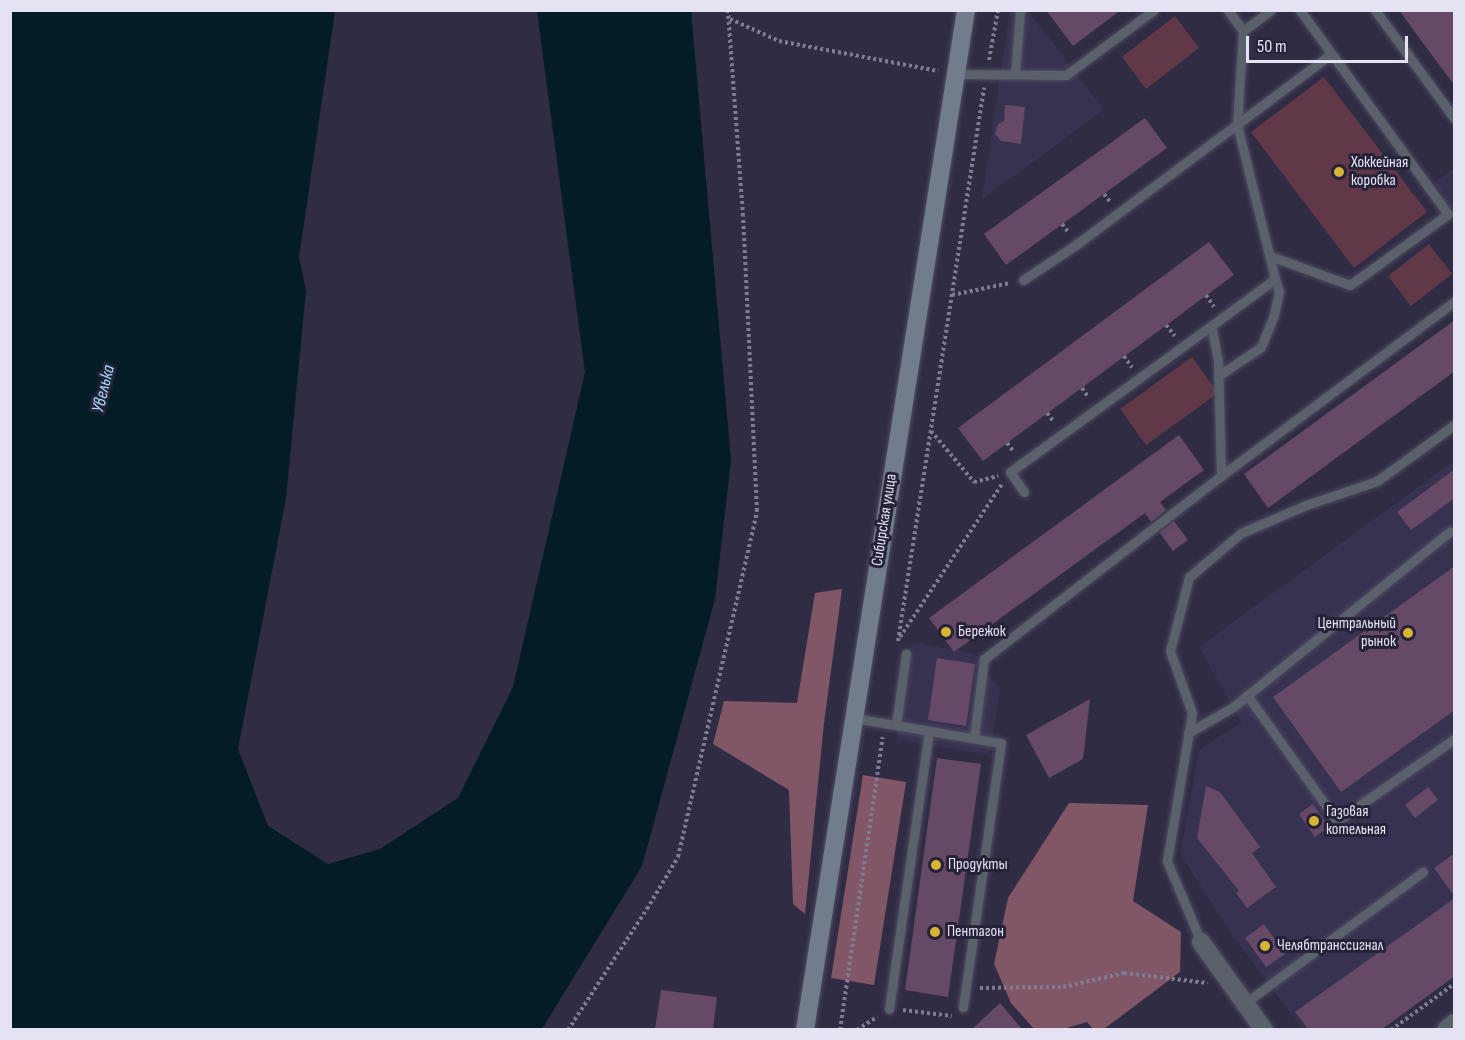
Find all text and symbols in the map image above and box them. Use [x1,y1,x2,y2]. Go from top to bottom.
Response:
scale bar [1249,24,1411,62]
text: 50 m [1257,36,1287,57]
place label: Хоккейная коробка [1351,153,1408,191]
marker: Хоккейная коробка [1332,165,1346,179]
water label: Увелька [88,363,120,415]
street label: Сибирская улица [868,473,902,567]
place label: Центральный рынок [1317,614,1396,652]
place label: Бережок [958,622,1006,642]
marker: Бережок [939,625,953,639]
marker: Центральный рынок [1401,626,1415,640]
place label: Газовая котельная [1326,802,1386,840]
marker: Газовая котельная [1307,814,1321,828]
place label: Продукты [948,855,1008,875]
marker: Продукты [929,858,943,872]
place label: Пентагон [947,922,1004,942]
marker: Пентагон [928,925,942,939]
place label: Челябтранссигнал [1277,936,1383,956]
marker: Челябтранссигнал [1258,939,1272,953]

